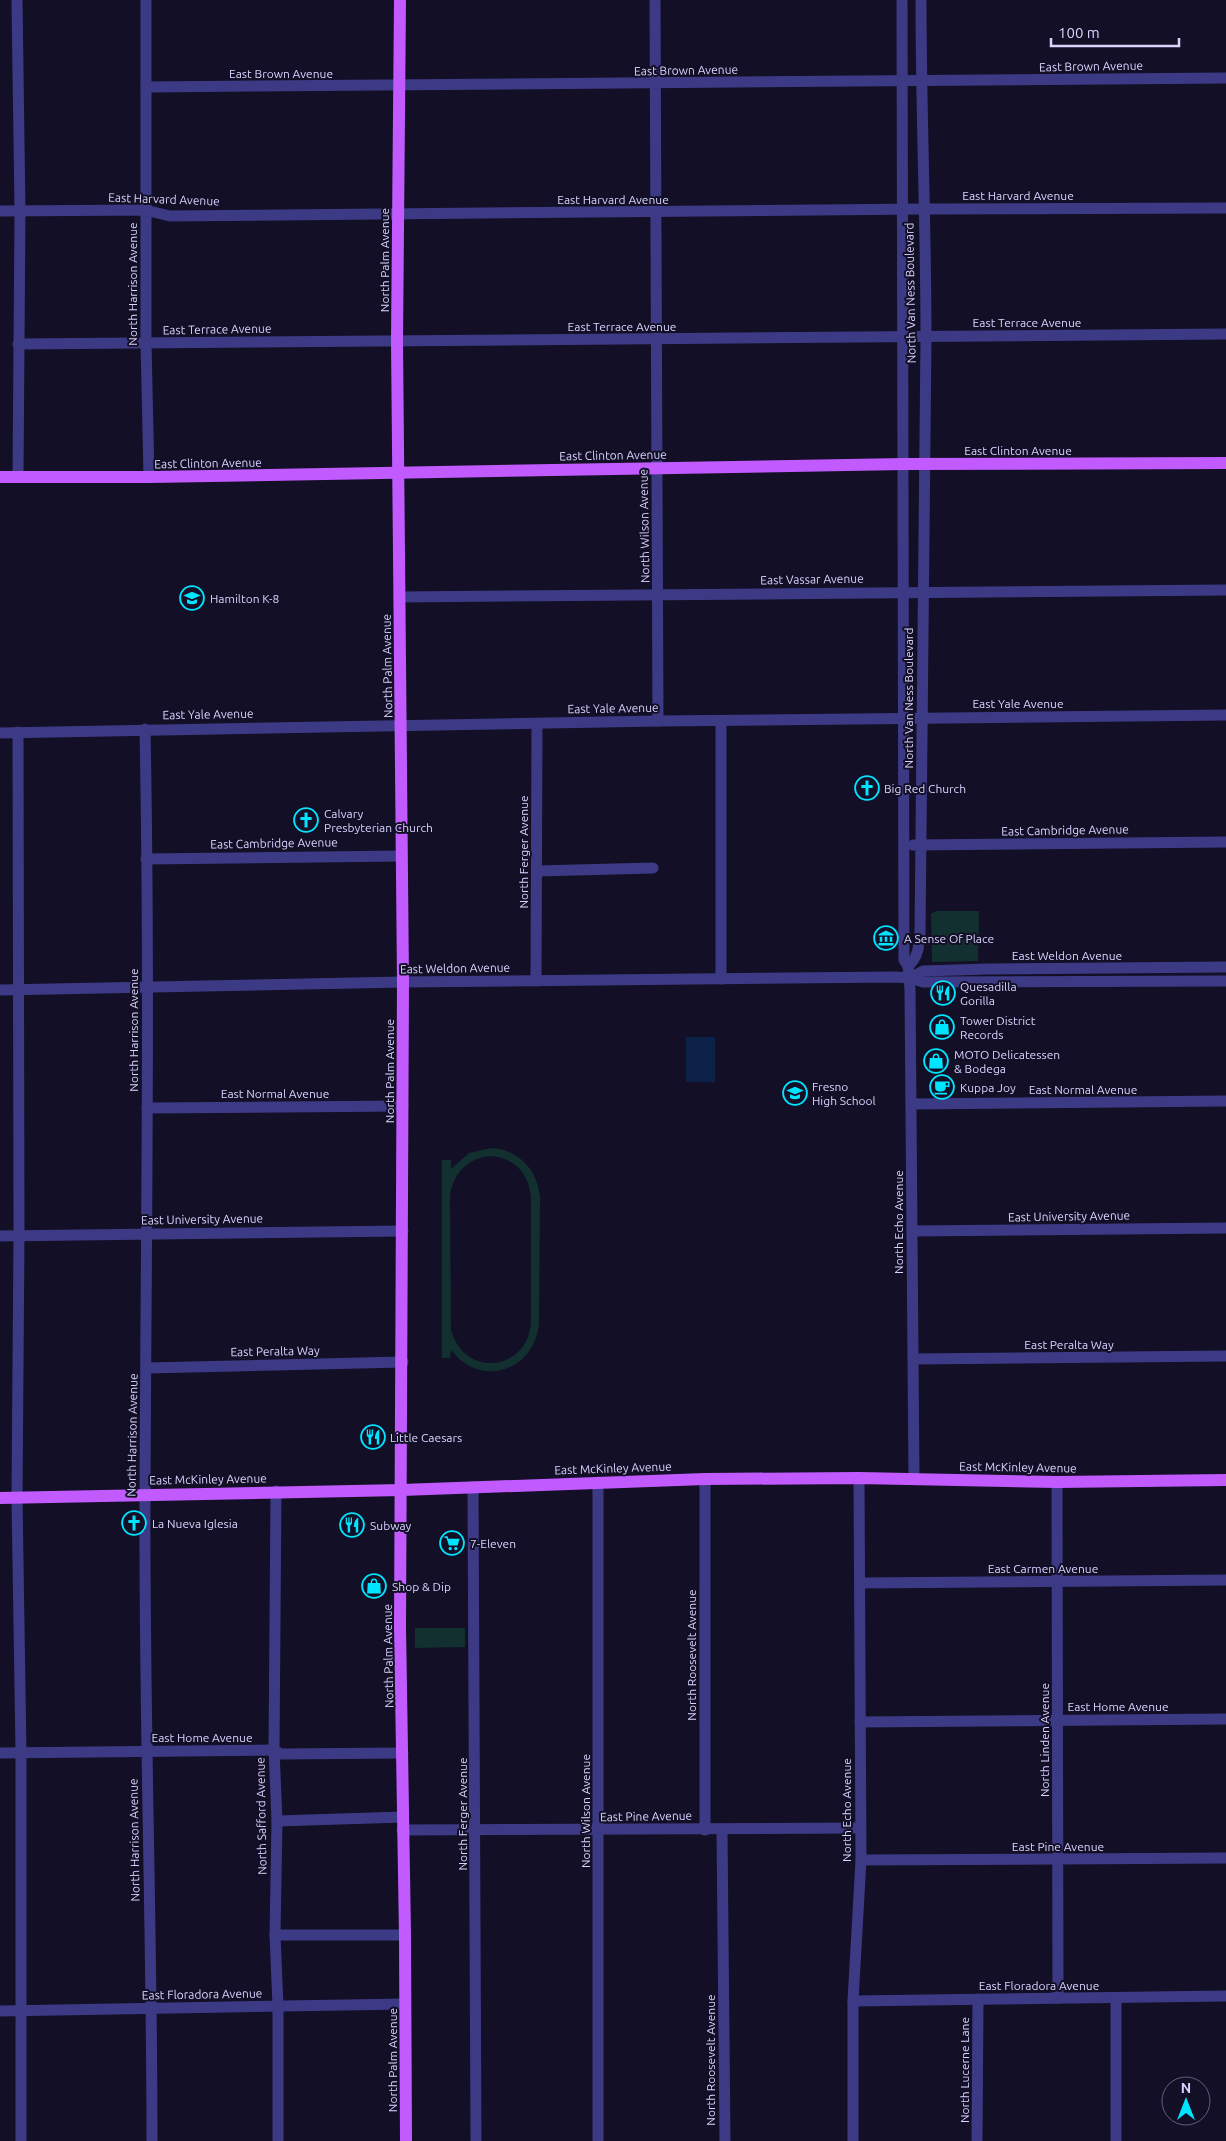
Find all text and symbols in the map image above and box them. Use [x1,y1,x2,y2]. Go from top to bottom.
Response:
scale bar [1051,15,1178,47]
text: 100 m [1058,24,1100,41]
street label: East Brown Avenue [1039,59,1143,73]
street label: East Brown Avenue [634,63,738,77]
street label: East Brown Avenue [229,67,333,80]
street label: East Harvard Avenue [962,189,1074,202]
street label: East Harvard Avenue [108,191,220,207]
street label: East Harvard Avenue [557,193,669,206]
street label: North Palm Avenue [378,208,391,312]
street label: North Harrison Avenue [126,222,139,346]
street label: North Van Ness Boulevard [902,222,918,364]
street label: East Terrace Avenue [973,316,1081,329]
street label: East Terrace Avenue [568,320,676,333]
street label: East Terrace Avenue [162,322,272,336]
street label: East Clinton Avenue [964,444,1072,457]
street label: East Clinton Avenue [559,448,667,462]
street label: East Clinton Avenue [154,456,262,470]
street label: North Wilson Avenue [637,469,651,583]
street label: East Vassar Avenue [760,572,864,586]
school or university icon: Hamilton K-8 [179,585,205,611]
place label: Hamilton K-8 [210,592,280,605]
street label: North Palm Avenue [380,614,394,718]
street label: North Van Ness Boulevard [902,628,915,768]
street label: East Yale Avenue [972,697,1064,710]
street label: East Yale Avenue [567,701,659,715]
street label: East Yale Avenue [162,707,254,721]
church icon: Big Red Church [854,775,880,801]
place label: Big Red Church [884,782,966,795]
street label: North Ferger Avenue [517,795,530,909]
church icon: Calvary Presbyterian Church [293,807,319,833]
place label: Calvary Presbyterian Church [324,807,433,834]
street label: East Cambridge Avenue [1001,822,1129,838]
street label: East Cambridge Avenue [210,835,338,851]
museum icon: A Sense Of Place [873,925,899,951]
place label: A Sense Of Place [904,932,994,945]
street label: East Weldon Avenue [1012,949,1122,962]
street label: East Weldon Avenue [400,961,510,975]
street label: North Harrison Avenue [127,968,140,1092]
restaurant icon: Quesadilla Gorilla [930,980,956,1006]
place label: Quesadilla Gorilla [960,980,1017,1007]
shop icon: Tower District Records [929,1014,955,1040]
place label: Tower District Records [960,1014,1036,1041]
street label: North Palm Avenue [383,1019,396,1123]
shop icon: MOTO Delicatessen & Bodega [923,1048,949,1074]
place label: MOTO Delicatessen & Bodega [954,1048,1060,1075]
cafe icon: Kuppa Joy [929,1074,955,1100]
school or university icon: Fresno High School [782,1080,808,1106]
place label: Fresno High School [812,1080,876,1107]
place label: Kuppa Joy [960,1081,1016,1094]
street label: East Normal Avenue [1029,1083,1137,1096]
street label: East Normal Avenue [221,1087,329,1100]
street label: North Echo Avenue [892,1170,905,1274]
street label: East University Avenue [1008,1208,1130,1224]
street label: East University Avenue [141,1211,263,1227]
street label: East Peralta Way [1024,1338,1114,1351]
street label: East Peralta Way [230,1344,320,1358]
street label: North Harrison Avenue [124,1373,140,1497]
restaurant icon: Little Caesars [360,1424,386,1450]
place label: Little Caesars [390,1431,462,1444]
street label: East McKinley Avenue [554,1459,672,1477]
street label: East McKinley Avenue [959,1459,1077,1475]
street label: East McKinley Avenue [149,1471,267,1487]
church icon: La Nueva Iglesia [121,1510,147,1536]
restaurant icon: Subway [339,1512,365,1538]
place label: La Nueva Iglesia [152,1517,238,1530]
place label: Subway [370,1519,412,1532]
supermarket icon: 7-Eleven [439,1530,465,1556]
place label: 7-Eleven [470,1537,516,1550]
street label: East Carmen Avenue [988,1562,1098,1575]
shop icon: Shop & Dip [361,1573,387,1599]
place label: Shop & Dip [392,1580,451,1593]
street label: North Roosevelt Avenue [685,1589,698,1721]
street label: North Palm Avenue [381,1604,395,1708]
street label: North Linden Avenue [1038,1683,1051,1797]
street label: East Home Avenue [1067,1700,1169,1713]
street label: East Home Avenue [151,1731,253,1744]
street label: North Wilson Avenue [579,1754,592,1868]
street label: North Safford Avenue [253,1757,269,1875]
street label: North Ferger Avenue [456,1757,469,1871]
street label: North Echo Avenue [840,1758,853,1862]
street label: North Harrison Avenue [126,1778,142,1902]
street label: East Pine Avenue [600,1809,692,1823]
street label: East Pine Avenue [1012,1840,1104,1853]
street label: East Floradora Avenue [979,1979,1099,1992]
street label: East Floradora Avenue [142,1986,262,2002]
street label: North Roosevelt Avenue [704,1994,717,2126]
street label: North Palm Avenue [386,2008,399,2112]
street label: North Lucerne Lane [958,2017,971,2123]
north arrow [1161,2076,1211,2126]
text: N [1181,2080,1191,2096]

